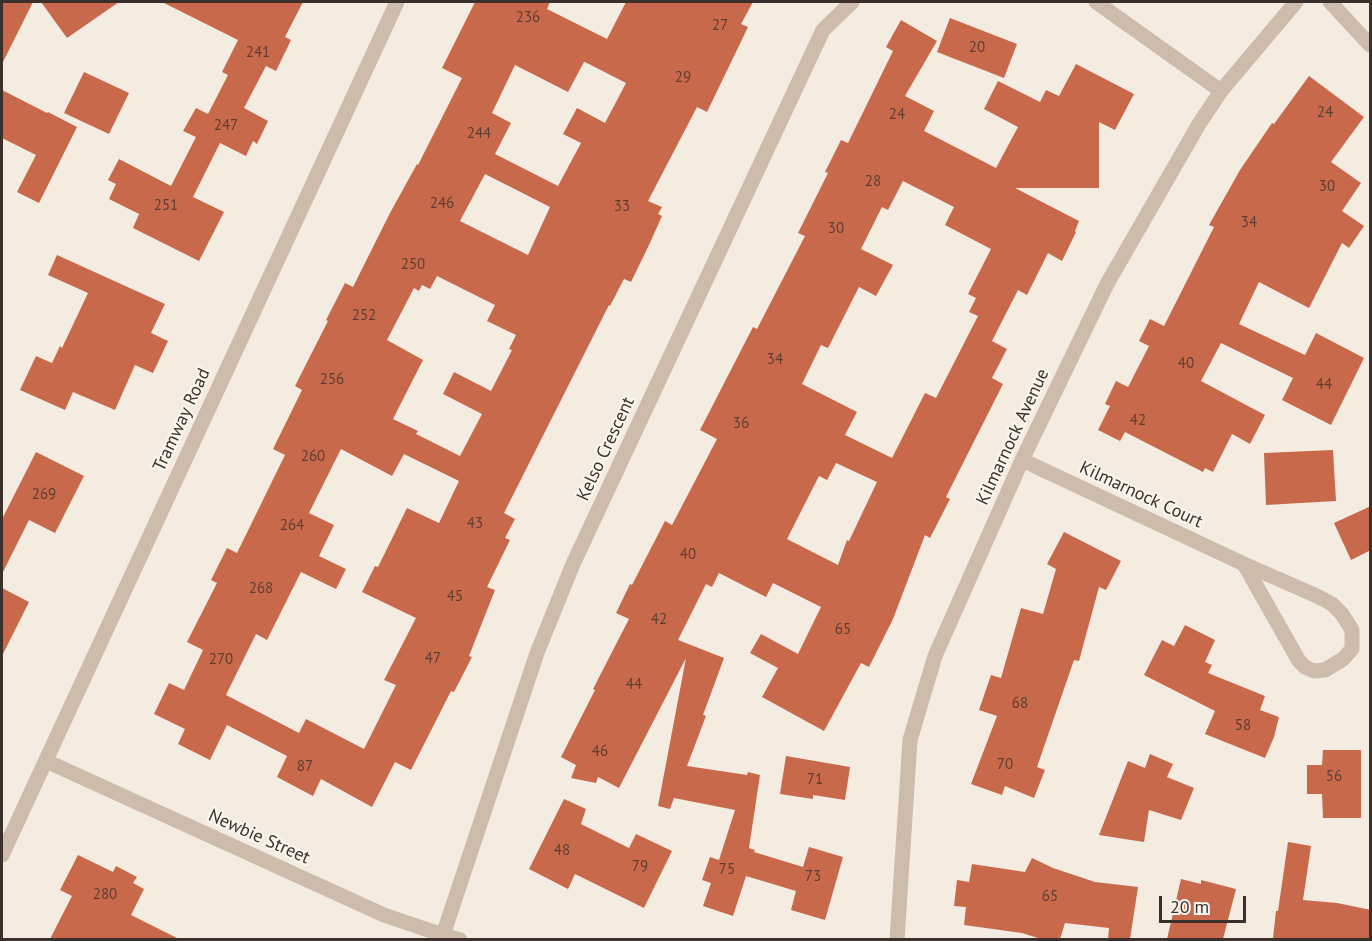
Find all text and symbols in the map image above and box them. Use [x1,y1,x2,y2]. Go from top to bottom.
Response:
house number: 236 [516,9,540,27]
house number: 27 [712,17,728,35]
house number: 20 [969,39,985,57]
house number: 241 [246,44,270,62]
house number: 29 [675,69,691,87]
house number: 24 [1317,104,1333,122]
house number: 24 [889,106,905,124]
house number: 247 [214,117,238,135]
house number: 244 [467,125,491,143]
house number: 28 [865,173,881,191]
house number: 30 [1319,178,1335,196]
house number: 246 [430,195,454,213]
house number: 251 [154,197,178,215]
house number: 33 [614,198,630,216]
house number: 34 [1241,214,1257,232]
house number: 30 [828,220,844,238]
house number: 250 [401,256,425,274]
house number: 252 [352,307,376,325]
house number: 34 [767,351,783,369]
house number: 40 [1178,355,1194,373]
street label: Tramway Road [149,365,215,475]
street label: Kilmarnock Avenue [972,365,1054,509]
house number: 256 [320,371,344,389]
house number: 44 [1316,376,1332,394]
street label: Kelso Crescent [573,394,639,504]
house number: 42 [1130,412,1146,430]
house number: 36 [733,415,749,433]
house number: 260 [301,448,325,466]
street label: Kilmarnock Court [1076,457,1206,533]
house number: 269 [32,486,56,504]
house number: 43 [467,515,483,533]
house number: 264 [280,517,304,535]
house number: 40 [680,546,696,564]
house number: 268 [249,580,273,598]
house number: 45 [447,588,463,606]
house number: 42 [651,611,667,629]
house number: 65 [835,621,851,639]
house number: 47 [425,650,441,668]
house number: 270 [209,651,233,669]
house number: 44 [626,676,642,694]
house number: 68 [1012,695,1028,713]
house number: 58 [1235,717,1251,735]
house number: 46 [592,743,608,761]
house number: 70 [997,756,1013,774]
house number: 87 [297,758,313,776]
house number: 56 [1326,768,1342,786]
house number: 71 [807,771,823,789]
street label: Newbie Street [205,805,313,869]
house number: 48 [554,842,570,860]
house number: 79 [632,858,648,876]
house number: 75 [719,861,735,879]
house number: 73 [805,868,821,886]
scale bar [1162,884,1249,922]
house number: 280 [93,886,117,904]
house number: 65 [1042,888,1058,906]
text: 20 m [1170,895,1209,918]

